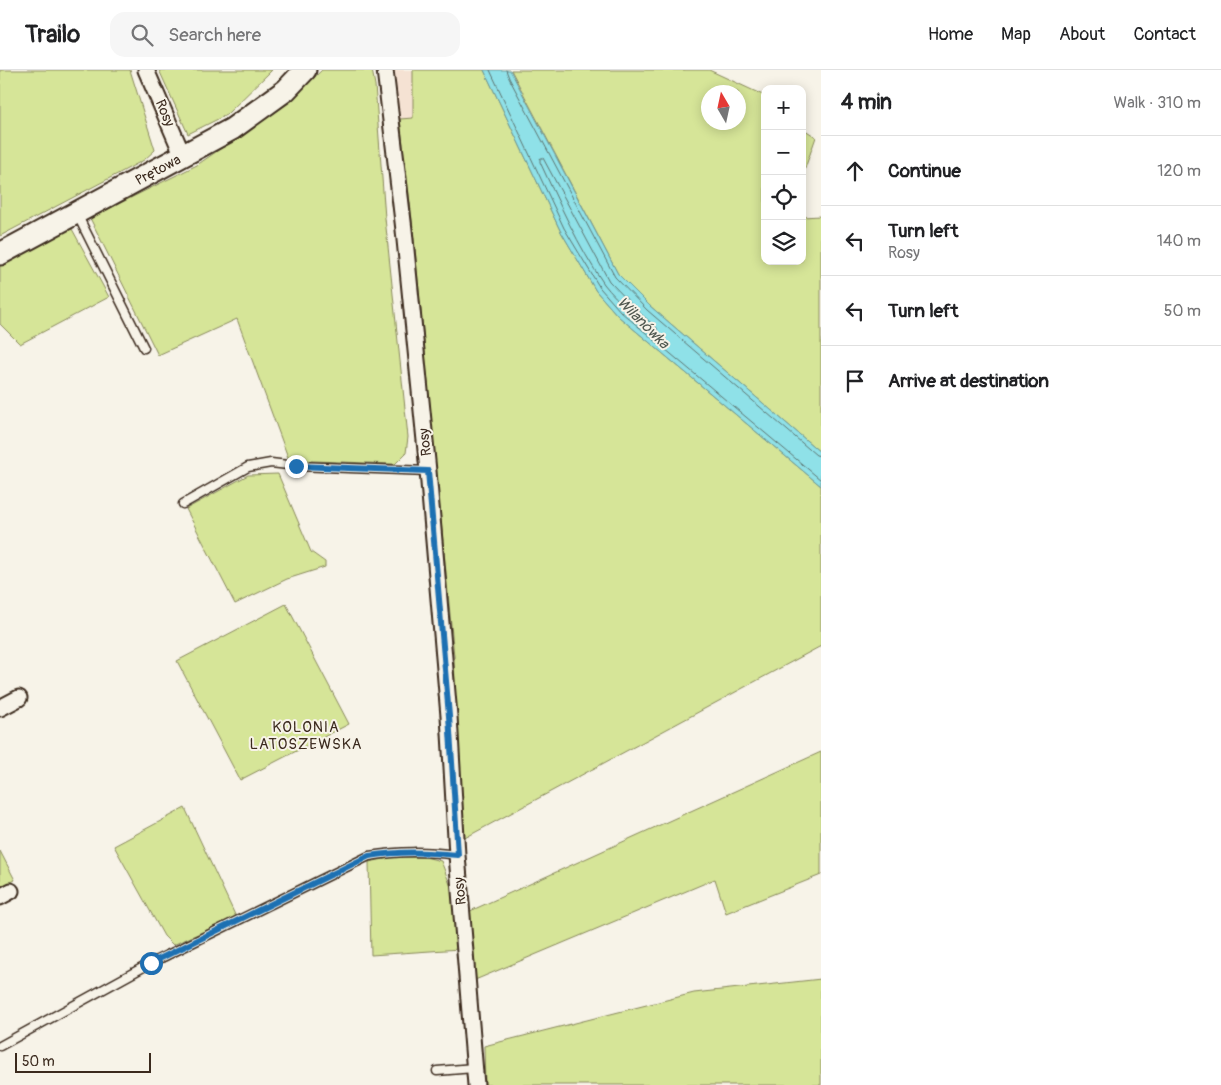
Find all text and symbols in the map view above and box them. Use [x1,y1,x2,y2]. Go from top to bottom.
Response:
search box [110,12,460,57]
text: Trailo [25,20,80,49]
icon: search [128,21,156,49]
text: Search here [168,23,261,47]
text: Home [928,23,973,46]
text: Map [1001,23,1031,46]
text: About [1059,23,1105,46]
text: Contact [1133,23,1196,46]
north arrow [701,85,746,130]
map controls [761,85,806,265]
button: + [761,85,806,130]
text: 4 min [841,89,892,116]
text: Walk · 310 m [1114,93,1201,113]
street label: Rosy [152,97,178,129]
button: − [761,130,806,175]
street label: Prętowa [132,151,184,189]
icon: ahead [841,157,869,185]
text: Continue [888,159,961,183]
text: 120 m [1157,161,1201,181]
button: locate [761,175,806,220]
text: Turn left [888,219,958,243]
button: layers [761,220,806,265]
icon: left [841,227,869,255]
text: 140 m [1157,231,1201,251]
text: Rosy [888,243,920,263]
water label: Wilanówka [613,293,674,354]
icon: left [841,297,869,325]
text: Turn left [888,299,958,323]
text: 50 m [1164,301,1201,321]
icon: arrive [841,367,869,395]
text: Arrive at destination [888,369,1049,393]
street label: Rosy [415,427,435,457]
route end [285,455,308,478]
district label: KOLONIA LATOSZEWSKA [250,718,362,754]
street label: Rosy [450,876,470,906]
route start [140,952,163,975]
scale bar [15,1050,151,1073]
text: 50 m [22,1053,55,1070]

